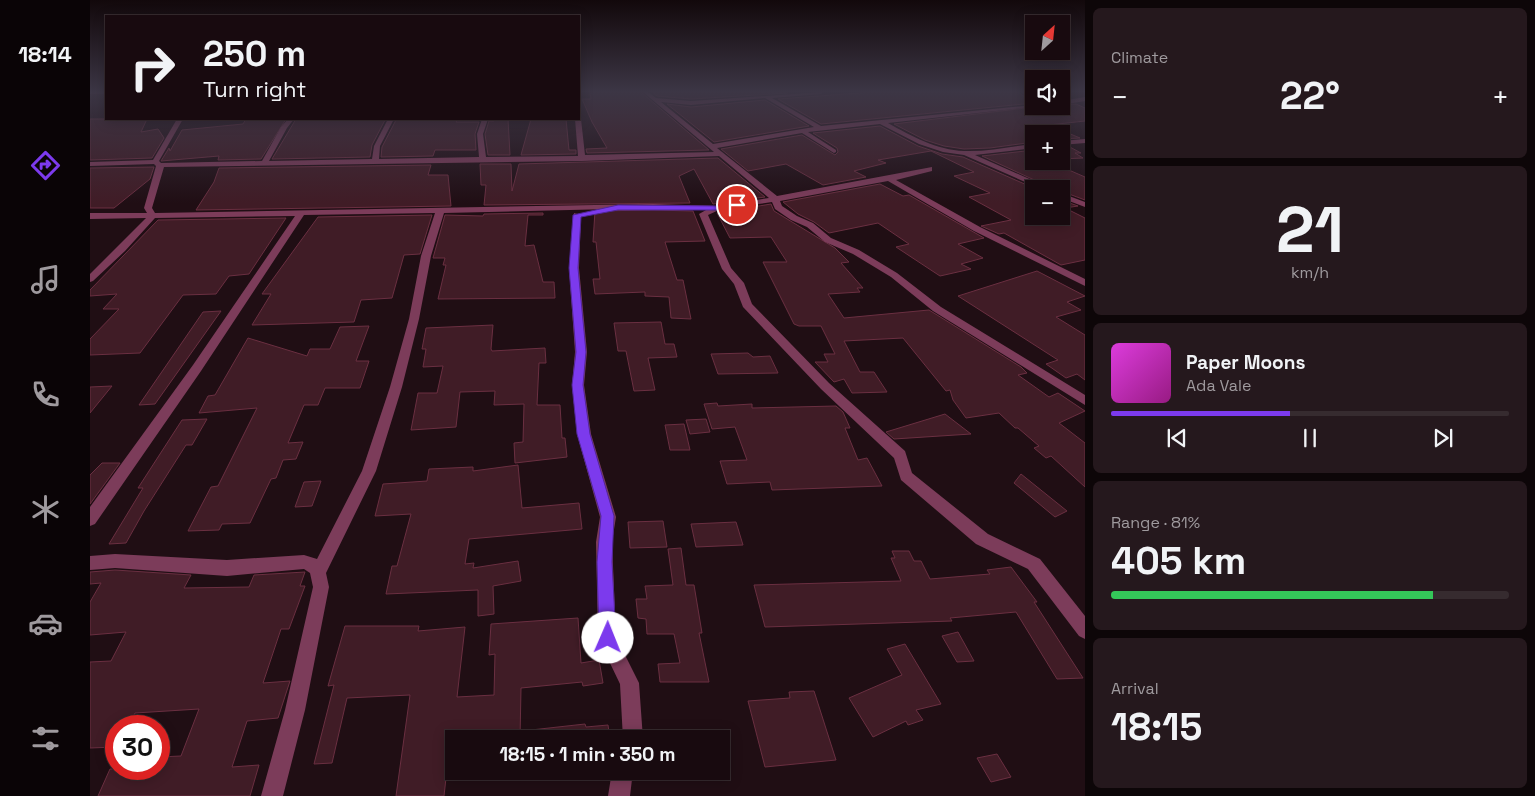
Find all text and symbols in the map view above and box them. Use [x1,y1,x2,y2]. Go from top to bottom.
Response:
north arrow [1025,15,1070,60]
map controls [1025,15,1070,225]
text: 250 m [203,32,306,76]
icon: right [120,35,185,100]
text: 18:14 [18,40,72,68]
text: Climate [1111,47,1168,68]
button: sound [1025,70,1070,115]
text: 22° [1280,72,1340,120]
text: Turn right [203,75,306,103]
text: − [1111,79,1128,115]
text: + [1492,79,1509,115]
button: + [1025,125,1070,170]
icon: directions [28,148,63,183]
button: − [1025,180,1070,225]
pin [716,184,758,226]
text: 21 [1276,188,1344,271]
icon: arrive [723,191,751,219]
icon: music [28,262,63,297]
text: km/h [1291,262,1329,283]
text: Paper Moons [1186,350,1305,375]
text: Ada Vale [1186,375,1251,396]
icon: phone [28,377,63,412]
icon: previous [1163,424,1191,452]
icon: pause [1296,424,1324,452]
icon: next [1429,424,1457,452]
icon: climate [28,492,63,527]
text: Range · 81% [1111,512,1200,533]
text: 405 km [1111,537,1246,585]
icon: car [28,606,63,641]
position arrow [581,611,633,663]
text: Arrival [1111,678,1159,699]
text: 18:15 [1111,703,1202,751]
speed limit sign: 30 [105,715,170,780]
icon: filters [28,721,63,756]
text: 18:15 · 1 min · 350 m [500,742,675,767]

